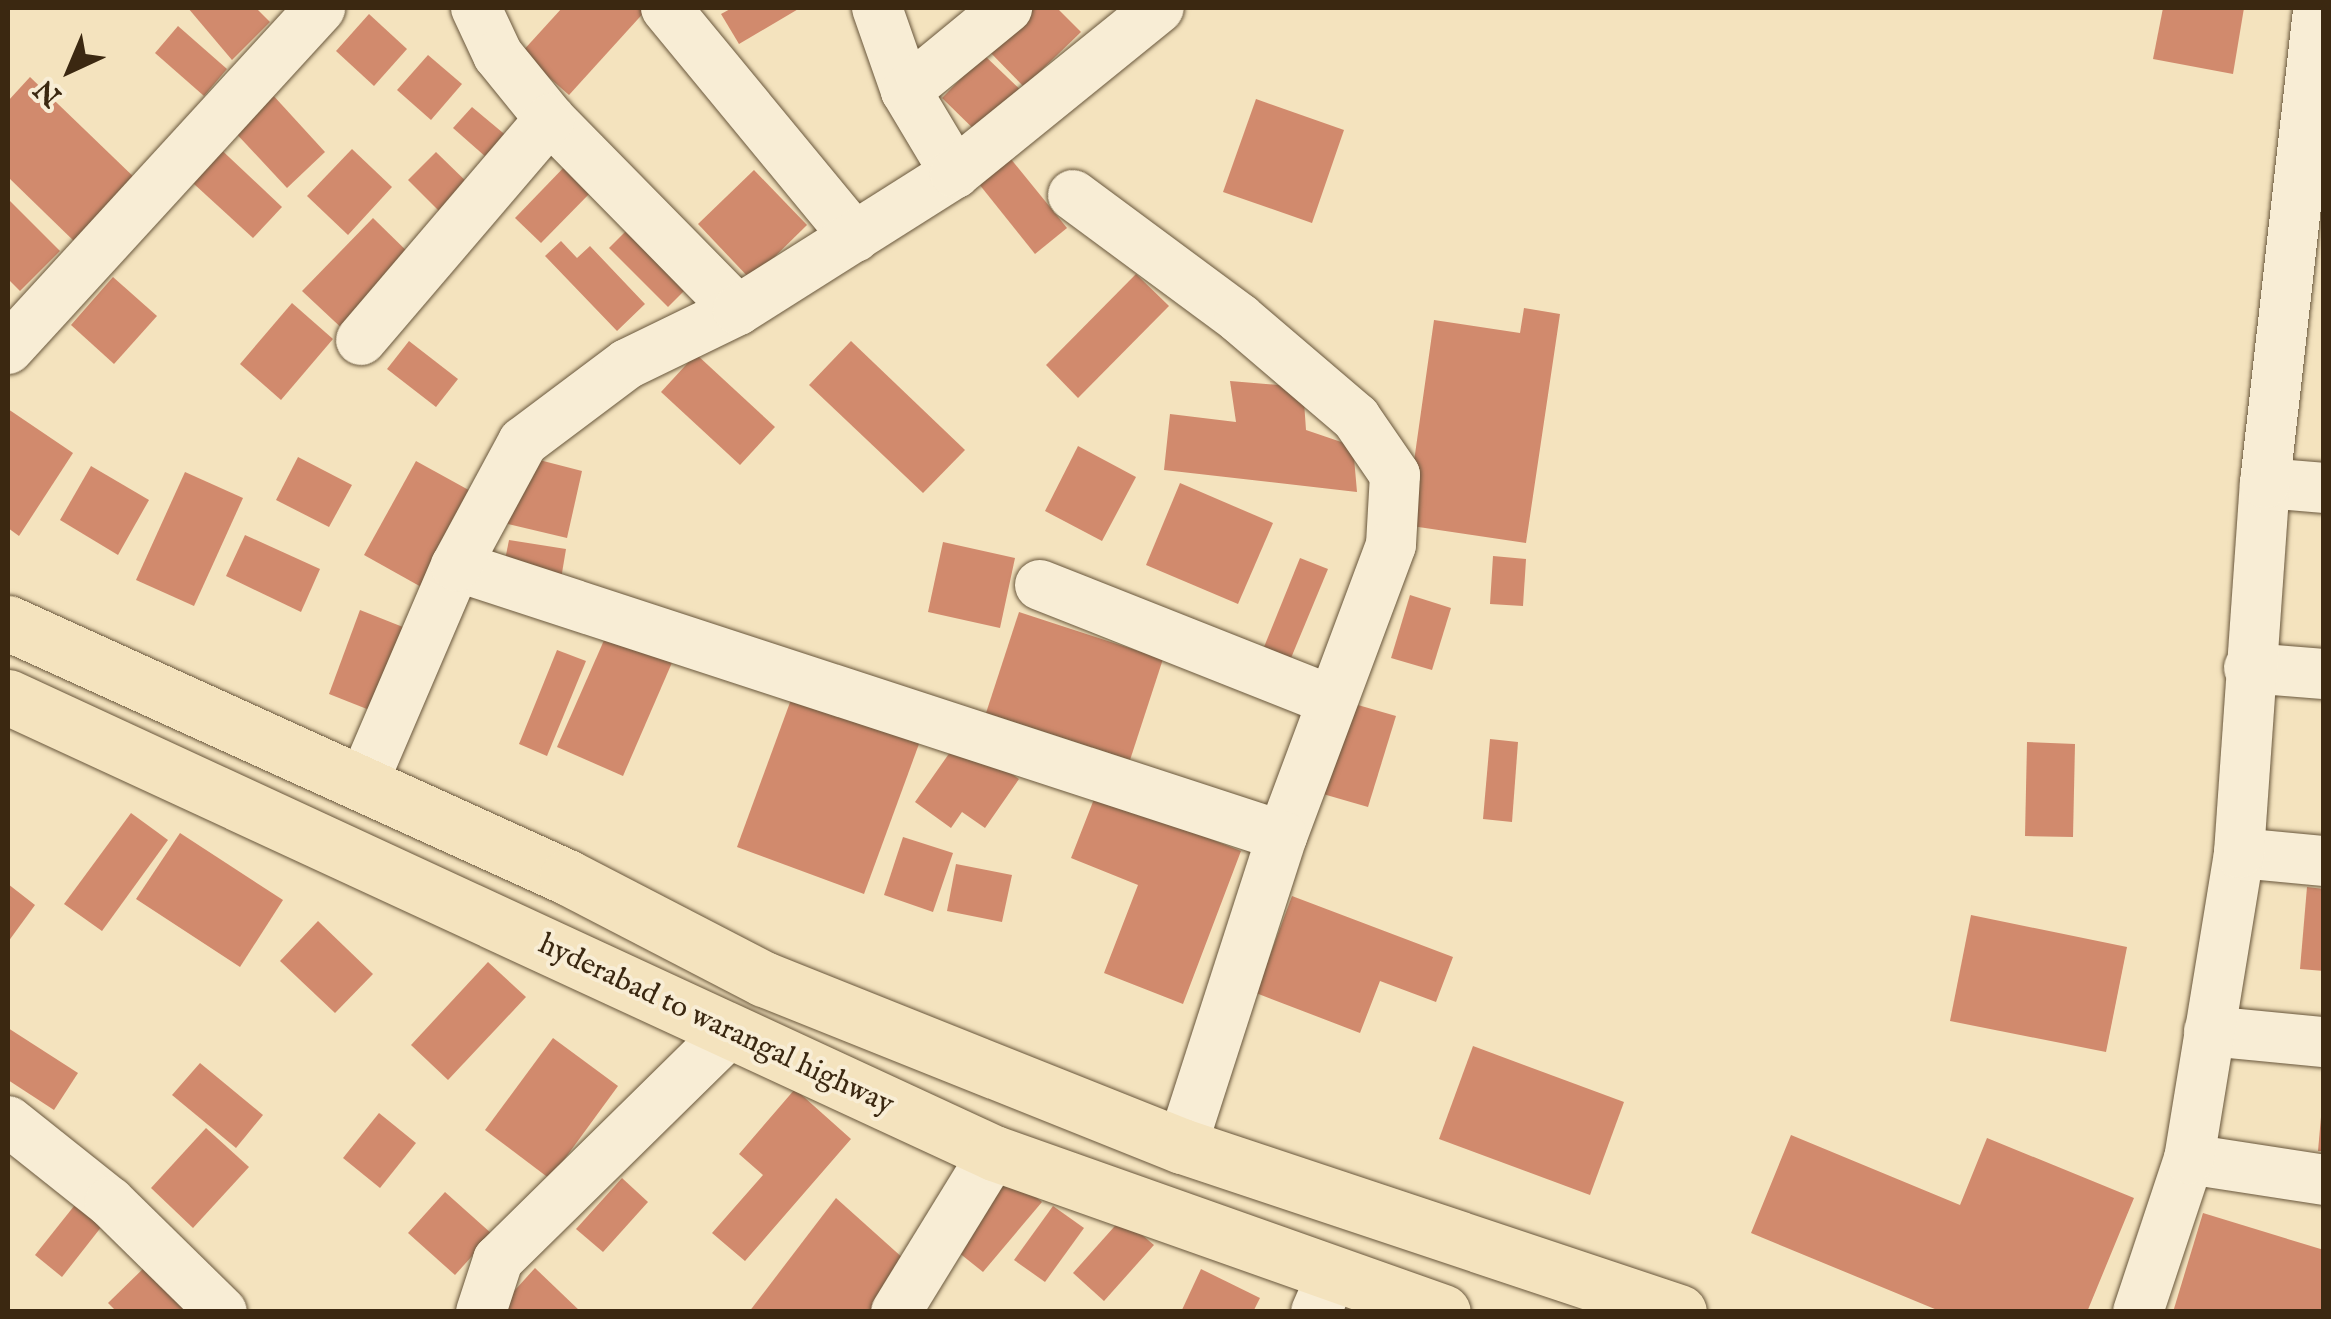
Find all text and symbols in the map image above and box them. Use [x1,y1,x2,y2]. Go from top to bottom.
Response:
north arrow [20,20,120,120]
text: N [28,71,70,113]
street label: hyderabad to warangal highway [533,927,899,1123]

